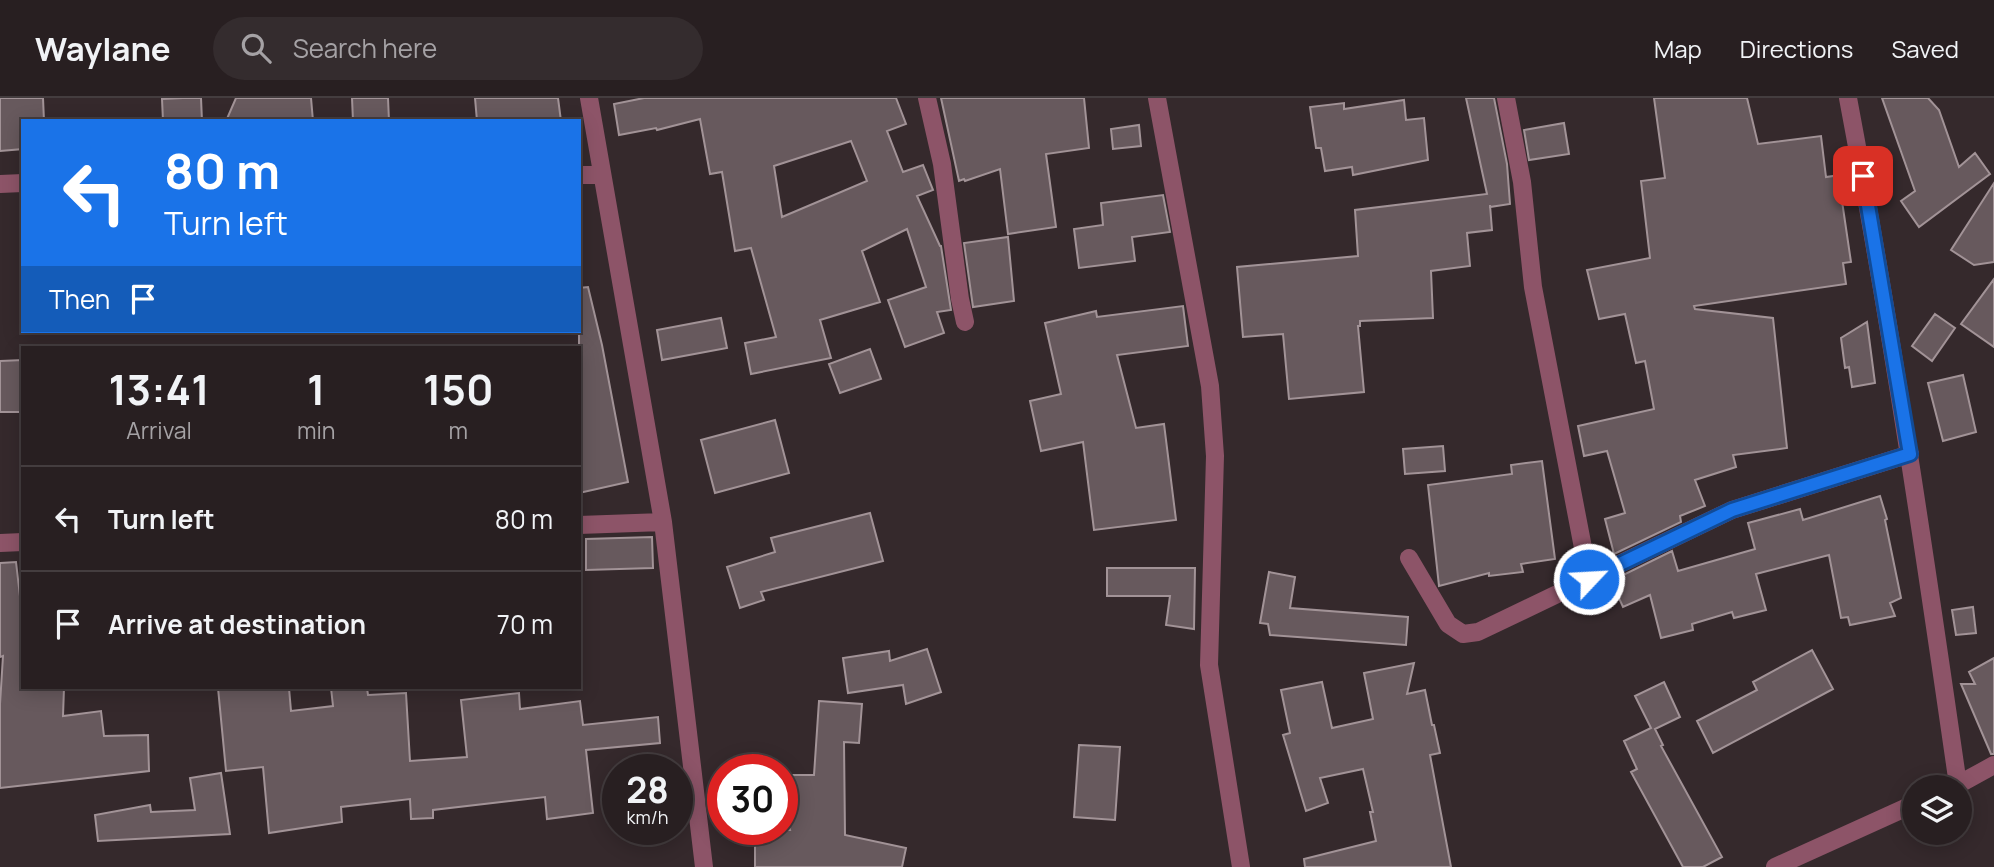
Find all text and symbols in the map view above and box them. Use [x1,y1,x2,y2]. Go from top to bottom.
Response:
search box [213,17,703,80]
text: Waylane [35,26,171,71]
icon: search [237,29,275,67]
text: Search here [293,30,437,66]
text: Map [1654,32,1702,65]
text: Directions [1740,32,1853,65]
text: Saved [1891,32,1959,65]
text: 80 m [164,137,280,204]
pin [1833,146,1893,206]
icon: left [49,147,140,238]
icon: arrive [1844,157,1882,195]
text: Turn left [164,201,288,245]
icon: arrive [124,280,162,318]
text: Then [49,281,110,317]
text: 13:41 [108,360,210,418]
text: 1 [307,360,325,418]
text: 150 [423,360,494,418]
text: Arrival [126,414,192,446]
text: min [297,414,336,446]
text: m [449,414,468,446]
icon: left [49,500,87,538]
text: Turn left [108,501,215,537]
text: 80 m [495,501,553,537]
position arrow [1552,542,1626,616]
icon: arrive [49,605,87,643]
text: Arrive at destination [108,606,366,642]
text: 70 m [497,606,553,642]
speed limit sign: 30 [707,754,798,845]
text: 28 [626,766,669,814]
map controls [1902,775,1972,845]
button: layers [1902,775,1972,845]
text: km/h [627,805,668,829]

